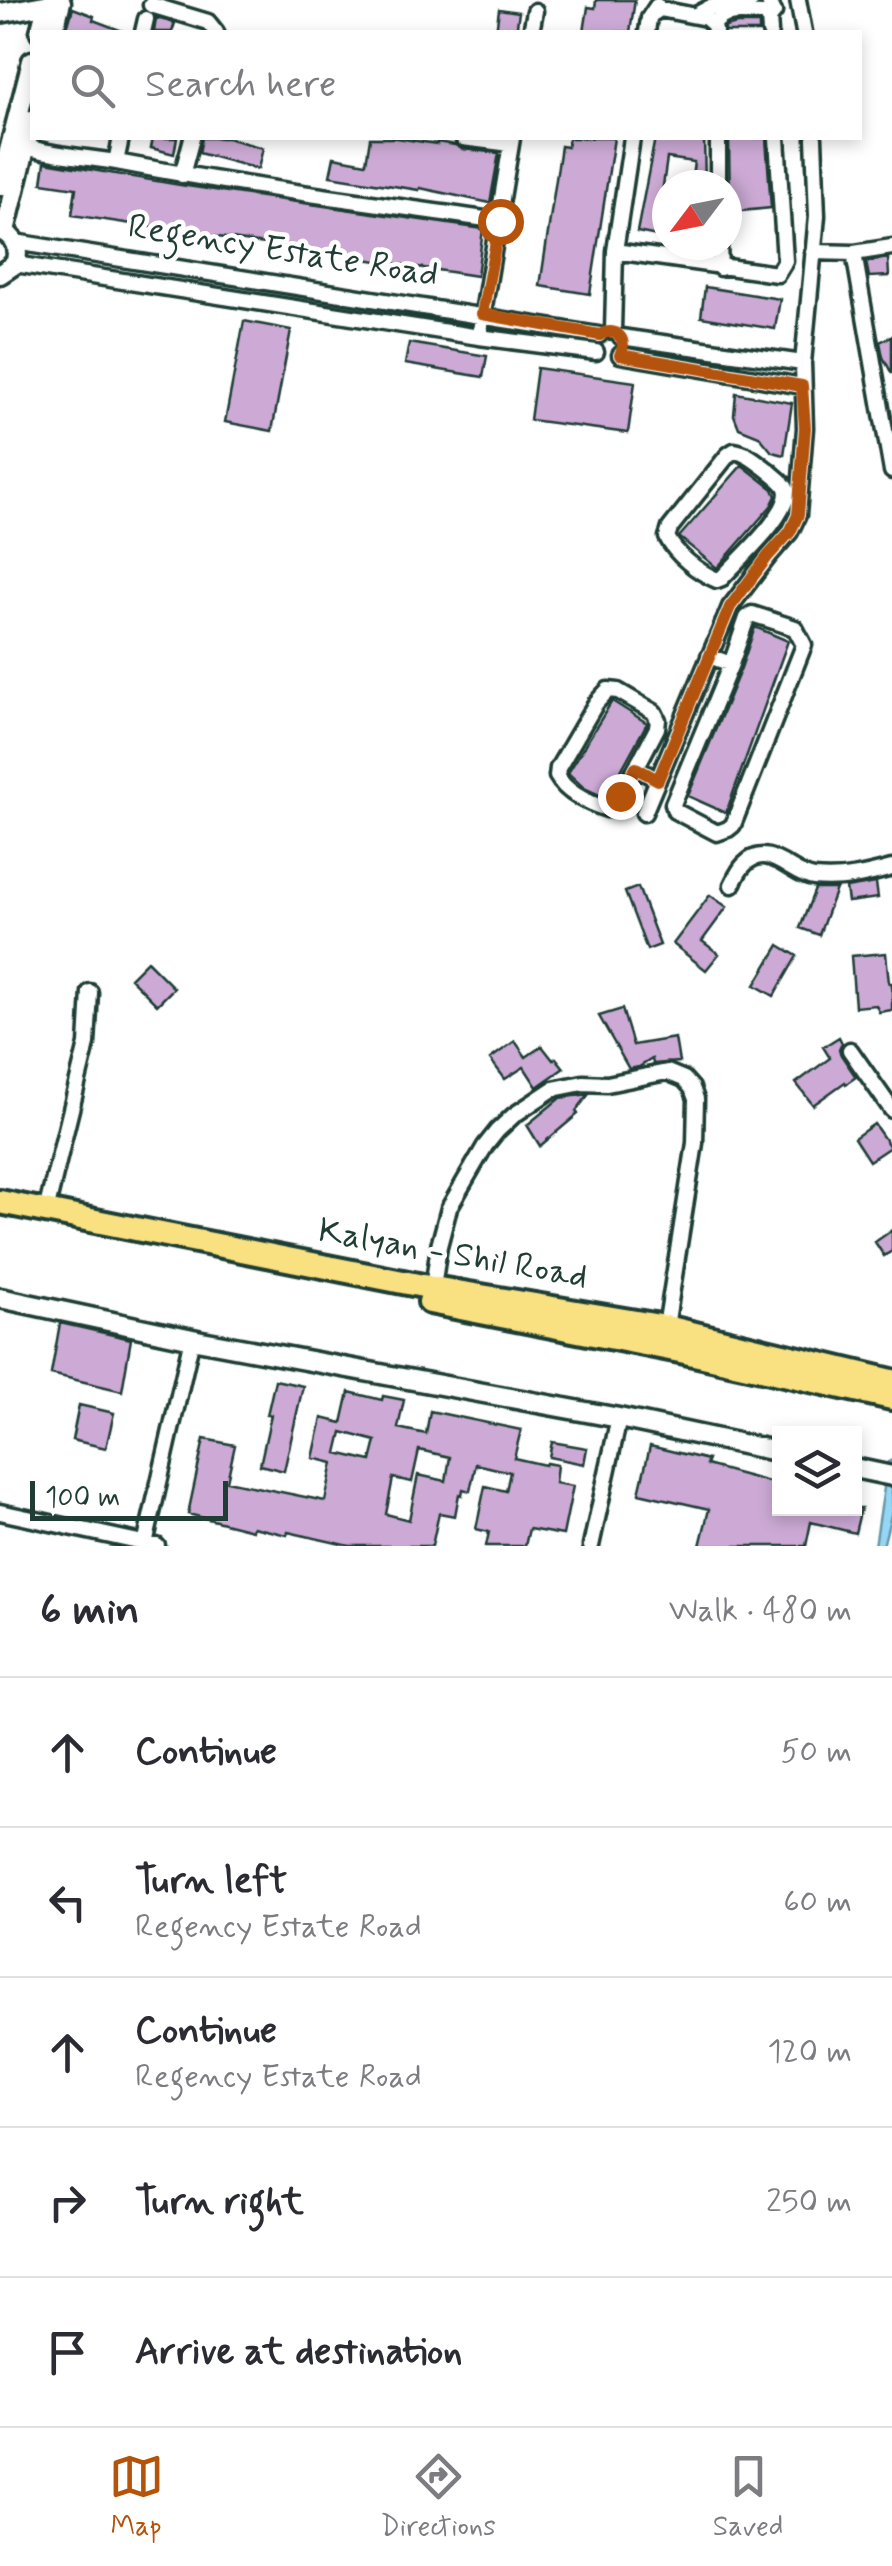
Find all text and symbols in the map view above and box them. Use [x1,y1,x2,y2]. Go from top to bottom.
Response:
search box [30,30,862,140]
icon: search [65,58,120,113]
text: Search here [145,61,336,110]
north arrow [652,170,742,260]
route start [478,199,524,245]
street label: Regency Estate Road [124,204,441,302]
route end [598,774,644,820]
street label: Kalyan - Shil Road [315,1208,591,1300]
map controls [772,1426,862,1516]
button: layers [772,1426,862,1516]
scale bar [30,1476,228,1521]
text: 100 m [45,1480,120,1517]
text: 6 min [40,1584,139,1639]
text: Walk · 480 m [669,1590,852,1632]
icon: ahead [40,1725,95,1780]
text: Continue [135,1728,277,1777]
text: 50 m [780,1731,852,1773]
text: Turn left [135,1857,287,1906]
icon: left [40,1875,95,1930]
text: 60 m [783,1881,852,1923]
text: Regency Estate Road [135,1906,422,1948]
text: Continue [135,2007,277,2056]
icon: ahead [40,2025,95,2080]
text: 120 m [767,2031,852,2073]
text: Regency Estate Road [135,2056,422,2098]
icon: right [40,2175,95,2230]
text: Turn right [135,2178,304,2227]
text: 250 m [766,2181,852,2223]
icon: arrive [40,2325,95,2380]
text: Arrive at destination [135,2328,462,2377]
tab: Map [109,2449,164,2546]
tab: Directions [381,2449,496,2546]
tab: Saved [713,2449,783,2546]

